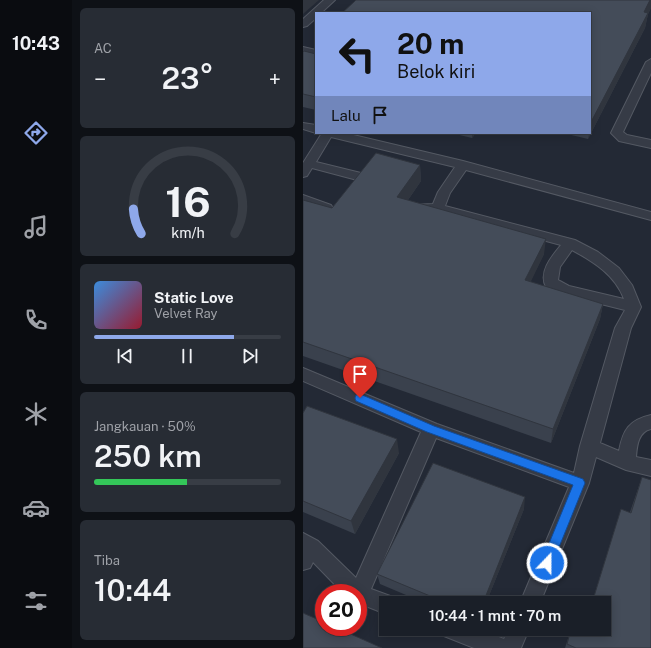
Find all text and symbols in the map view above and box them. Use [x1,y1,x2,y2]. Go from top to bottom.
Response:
text: 20 m [397,27,464,60]
icon: left [331,28,383,80]
text: 10:43 [12,33,60,54]
text: AC [94,41,112,56]
text: 23° [161,60,214,96]
text: Belok kiri [397,61,475,82]
text: − [94,66,106,92]
text: + [269,66,281,92]
icon: arrive [369,104,391,126]
text: Lalu [331,107,361,124]
icon: directions [22,119,50,147]
text: 16 [165,177,210,226]
icon: music [22,213,50,241]
text: km/h [171,224,204,241]
text: Static Love [154,289,234,306]
icon: phone [22,306,50,334]
text: Velvet Ray [154,306,218,321]
icon: previous [114,345,136,367]
icon: pause [176,345,198,367]
icon: next [239,345,261,367]
pin [343,357,377,398]
icon: arrive [349,363,371,385]
icon: climate [22,400,50,428]
text: Jangkauan · 50% [94,419,196,434]
text: 250 km [94,438,202,474]
icon: car [22,494,50,522]
position arrow [526,542,568,584]
text: Tiba [94,553,120,568]
text: 10:44 [94,572,171,608]
speed limit sign: 20 [315,584,367,636]
icon: filters [22,587,50,615]
text: 10:44 · 1 mnt · 70 m [429,607,561,624]

